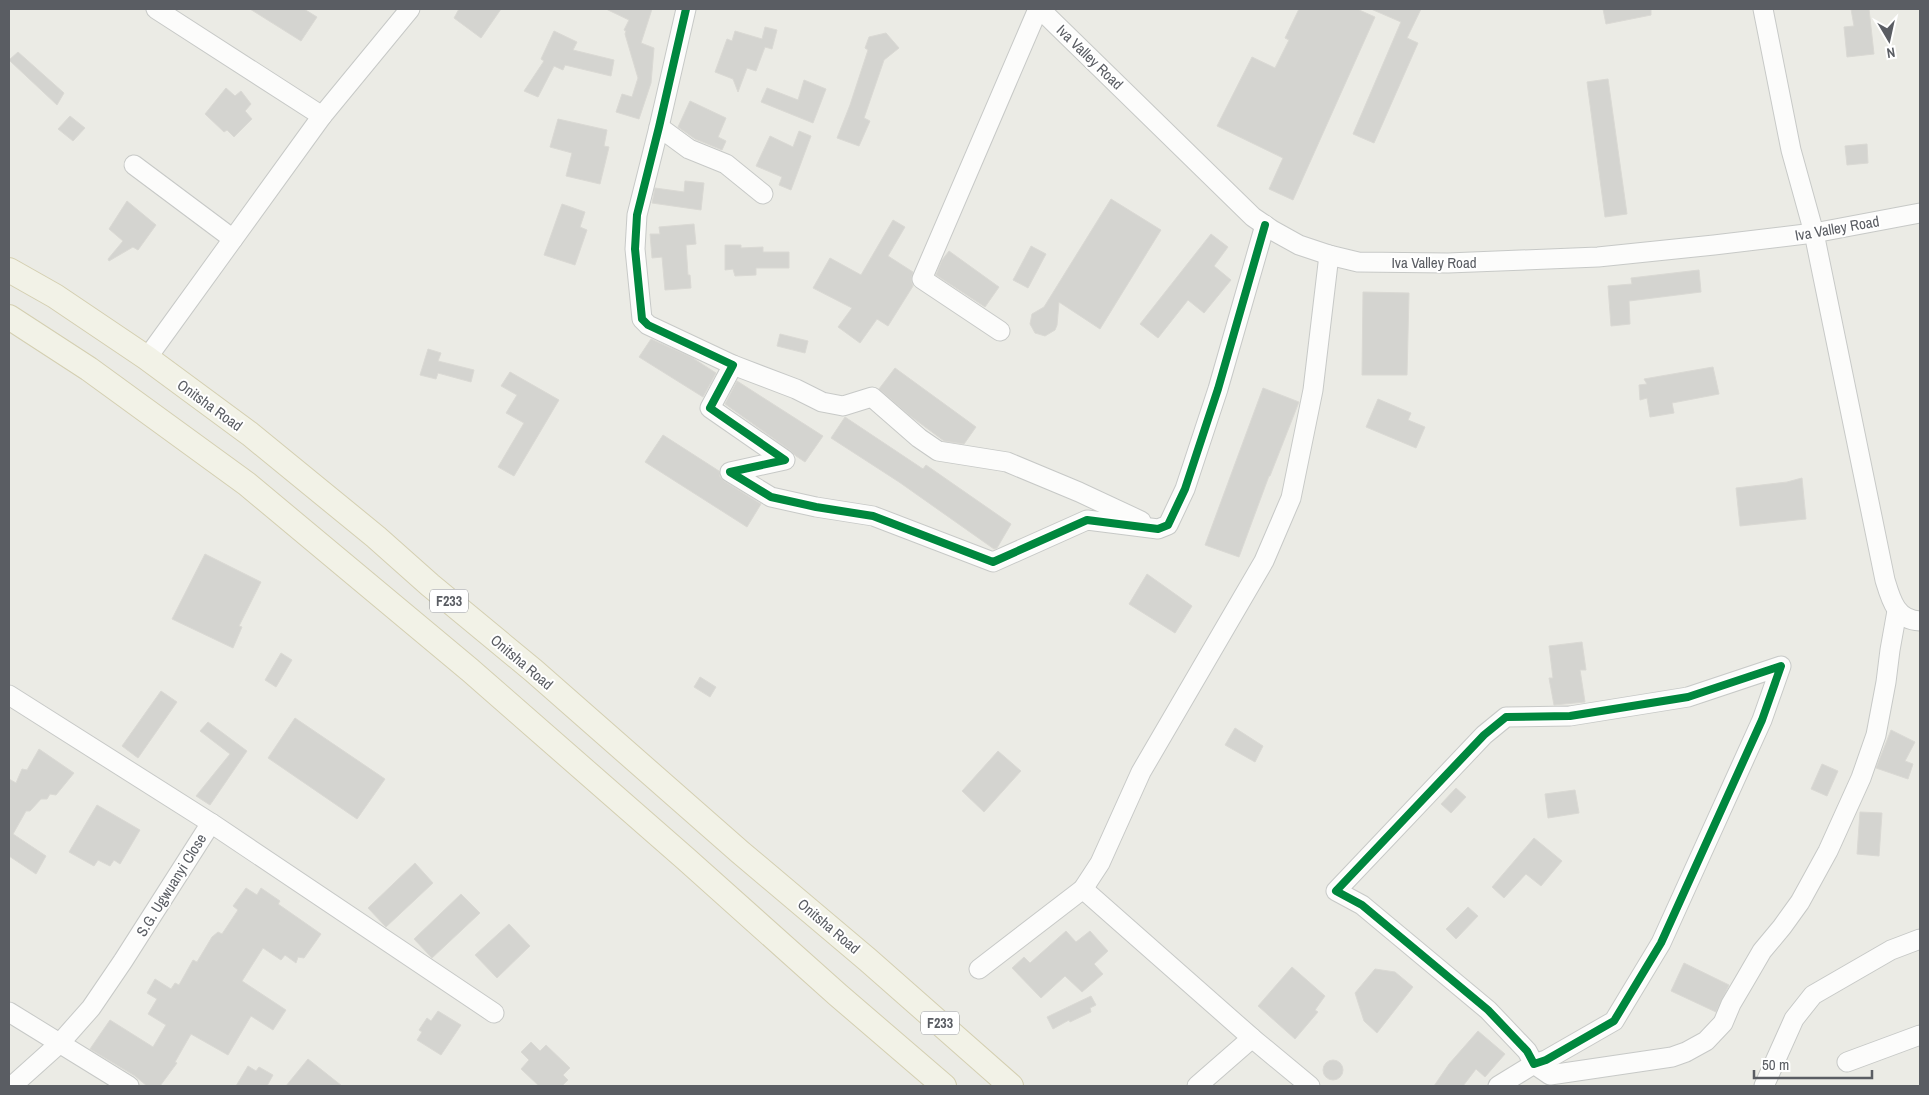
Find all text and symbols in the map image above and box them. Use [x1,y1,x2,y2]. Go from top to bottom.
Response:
north arrow [1864,15,1914,65]
street label: Iva Valley Road [1052,20,1128,94]
text: N [1886,43,1897,62]
street label: Iva Valley Road [1793,210,1881,246]
street label: Iva Valley Road [1391,252,1477,273]
street label: Onitsha Road [173,374,247,436]
road number: F233 [430,590,468,612]
street label: Onitsha Road [486,630,558,694]
street label: S.G. Ugwuanyi Close [131,829,211,940]
street label: Onitsha Road [793,894,865,958]
road number: F233 [921,1011,959,1034]
scale bar [1754,1048,1872,1080]
text: 50 m [1762,1054,1789,1075]

